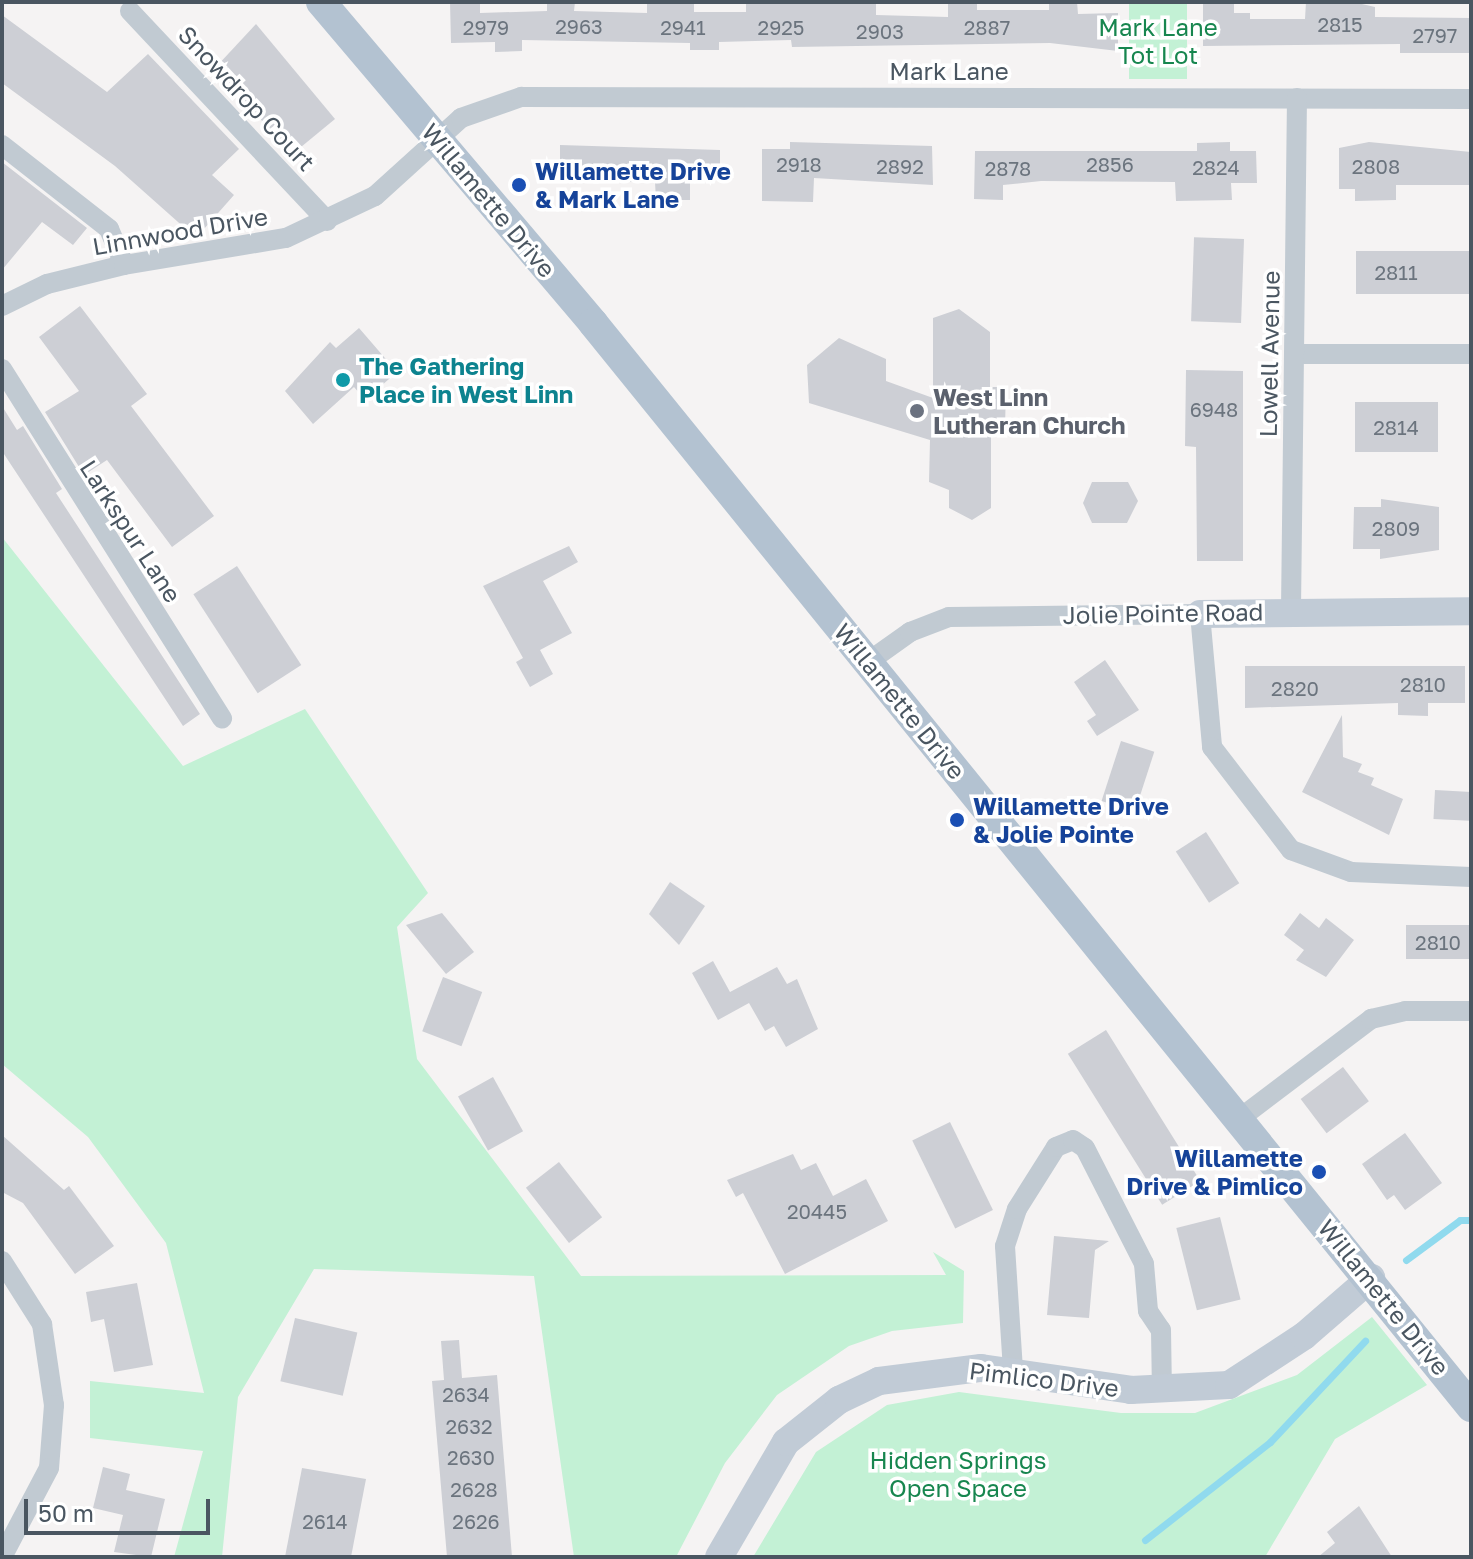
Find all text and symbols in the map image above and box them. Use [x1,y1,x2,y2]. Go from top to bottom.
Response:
house number: 2815 [1317,12,1363,36]
park label: Mark Lane Tot Lot [1098,13,1218,69]
house number: 2963 [555,14,603,38]
house number: 2979 [463,15,509,39]
house number: 2941 [660,15,706,39]
house number: 2925 [758,15,804,39]
house number: 2887 [964,15,1010,39]
house number: 2903 [856,19,904,43]
street label: Snowdrop Court [173,20,321,176]
house number: 2797 [1413,23,1457,47]
street label: Mark Lane [889,57,1009,85]
street label: Willamette Drive [416,117,562,283]
house number: 2918 [776,152,822,176]
house number: 2856 [1086,152,1134,176]
house number: 2892 [876,154,924,178]
house number: 2808 [1352,154,1400,178]
house number: 2824 [1192,155,1240,179]
house number: 2878 [985,156,1031,180]
place label: Willamette Drive & Mark Lane [535,157,731,213]
marker: Willamette Drive & Mark Lane [510,176,528,194]
street label: Linnwood Drive [90,201,270,261]
house number: 2811 [1374,260,1418,284]
street label: Lowell Avenue [1253,270,1285,438]
place label: The Gathering Place in West Linn [359,352,573,408]
marker: The Gathering Place in West Linn [334,371,352,389]
place label: West Linn Lutheran Church [933,383,1126,439]
house number: 6948 [1190,397,1238,421]
marker: West Linn Lutheran Church [908,402,926,420]
house number: 2814 [1373,415,1419,439]
street label: Larkspur Lane [74,454,188,608]
house number: 2809 [1372,516,1420,540]
street label: Jolie Pointe Road [1062,597,1264,629]
street label: Willamette Drive [828,617,972,785]
house number: 2810 [1400,672,1446,696]
house number: 2820 [1271,676,1319,700]
place label: Willamette Drive & Jolie Pointe [973,792,1169,848]
marker: Willamette Drive & Jolie Pointe [948,811,966,829]
house number: 2810 [1415,930,1461,954]
place label: Willamette Drive & Pimlico [1126,1144,1303,1200]
marker: Willamette Drive & Pimlico [1310,1163,1328,1181]
house number: 20445 [787,1199,847,1223]
street label: Willamette Drive [1312,1213,1456,1381]
street label: Pimlico Drive [968,1356,1120,1402]
house number: 2634 [442,1382,490,1406]
house number: 2632 [446,1414,492,1438]
house number: 2630 [447,1445,495,1469]
park label: Hidden Springs Open Space [869,1446,1047,1502]
house number: 2628 [450,1477,498,1501]
scale bar [28,1483,214,1533]
text: 50 m [38,1498,94,1527]
house number: 2614 [302,1509,348,1533]
house number: 2626 [452,1509,500,1533]

